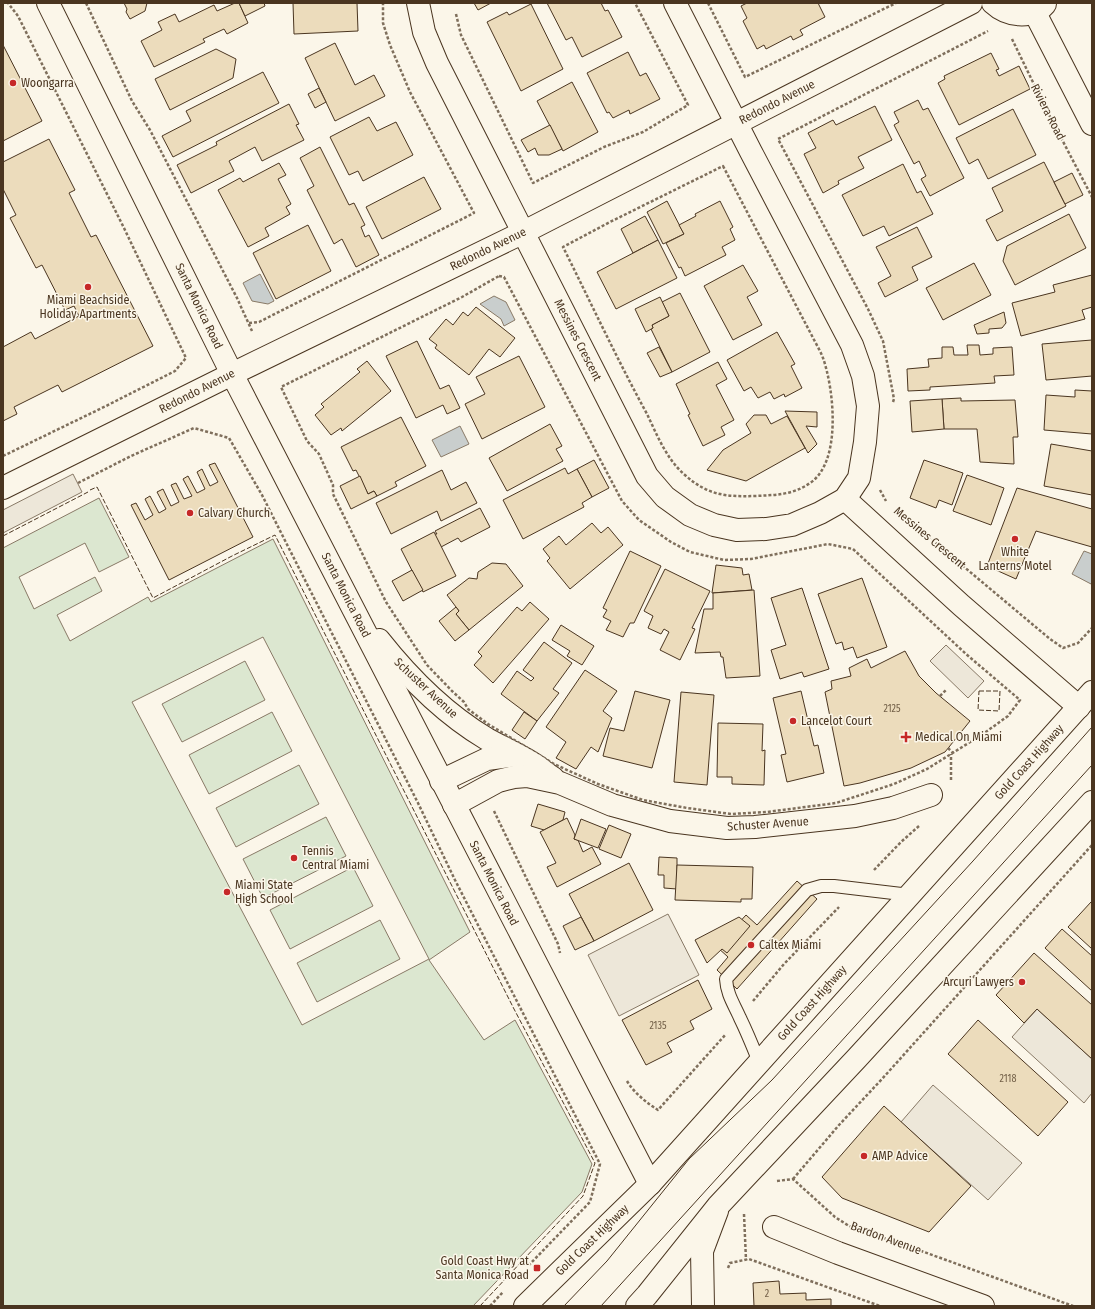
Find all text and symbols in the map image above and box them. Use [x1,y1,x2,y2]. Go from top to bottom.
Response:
place label: Woongarra [21,76,74,90]
street label: Redondo Avenue [737,77,817,127]
marker: Woongarra [8,78,18,88]
street label: Riviera Road [1028,82,1068,142]
street label: Redondo Avenue [448,224,528,273]
street label: Santa Monica Road [172,261,226,351]
marker: Miami Beachside Holiday Apartments [83,282,93,292]
place label: Miami Beachside Holiday Apartments [39,293,137,321]
street label: Messines Crescent [551,297,605,383]
street label: Redondo Avenue [157,366,237,416]
street label: Messines Crescent [891,504,969,572]
place label: Calvary Church [198,506,270,520]
marker: Calvary Church [185,508,195,518]
marker: White Lanterns Motel [1010,534,1020,544]
place label: White Lanterns Motel [978,545,1052,573]
street label: Santa Monica Road [319,550,373,640]
street label: Schuster Avenue [391,655,461,721]
house number: 2125 [883,703,901,715]
place label: Lancelot Court [801,714,872,728]
marker: Lancelot Court [788,716,798,726]
street label: Gold Coast Highway [992,721,1067,802]
place label: Medical On Miami [915,730,1002,744]
marker: Medical On Miami [900,731,912,743]
street label: Schuster Avenue [727,814,809,834]
street label: Santa Monica Road [467,838,521,928]
place label: Tennis Central Miami [302,844,369,872]
marker: Tennis Central Miami [289,853,299,863]
place label: Miami State High School [235,878,293,906]
marker: Miami State High School [222,887,232,897]
place label: Caltex Miami [759,938,821,952]
marker: Caltex Miami [746,940,756,950]
street label: Gold Coast Highway [775,962,850,1043]
place label: Arcuri Lawyers [943,975,1014,989]
marker: Arcuri Lawyers [1017,977,1027,987]
house number: 2135 [649,1020,667,1032]
house number: 2118 [1000,1073,1016,1085]
place label: AMP Advice [872,1149,928,1163]
marker: AMP Advice [859,1151,869,1161]
street label: Gold Coast Highway [553,1201,632,1278]
street label: Bardon Avenue [849,1219,923,1257]
place label: Gold Coast Hwy at Santa Monica Road [436,1254,529,1282]
marker: Gold Coast Hwy at Santa Monica Road [532,1263,542,1273]
house number: 2 [765,1288,770,1300]

